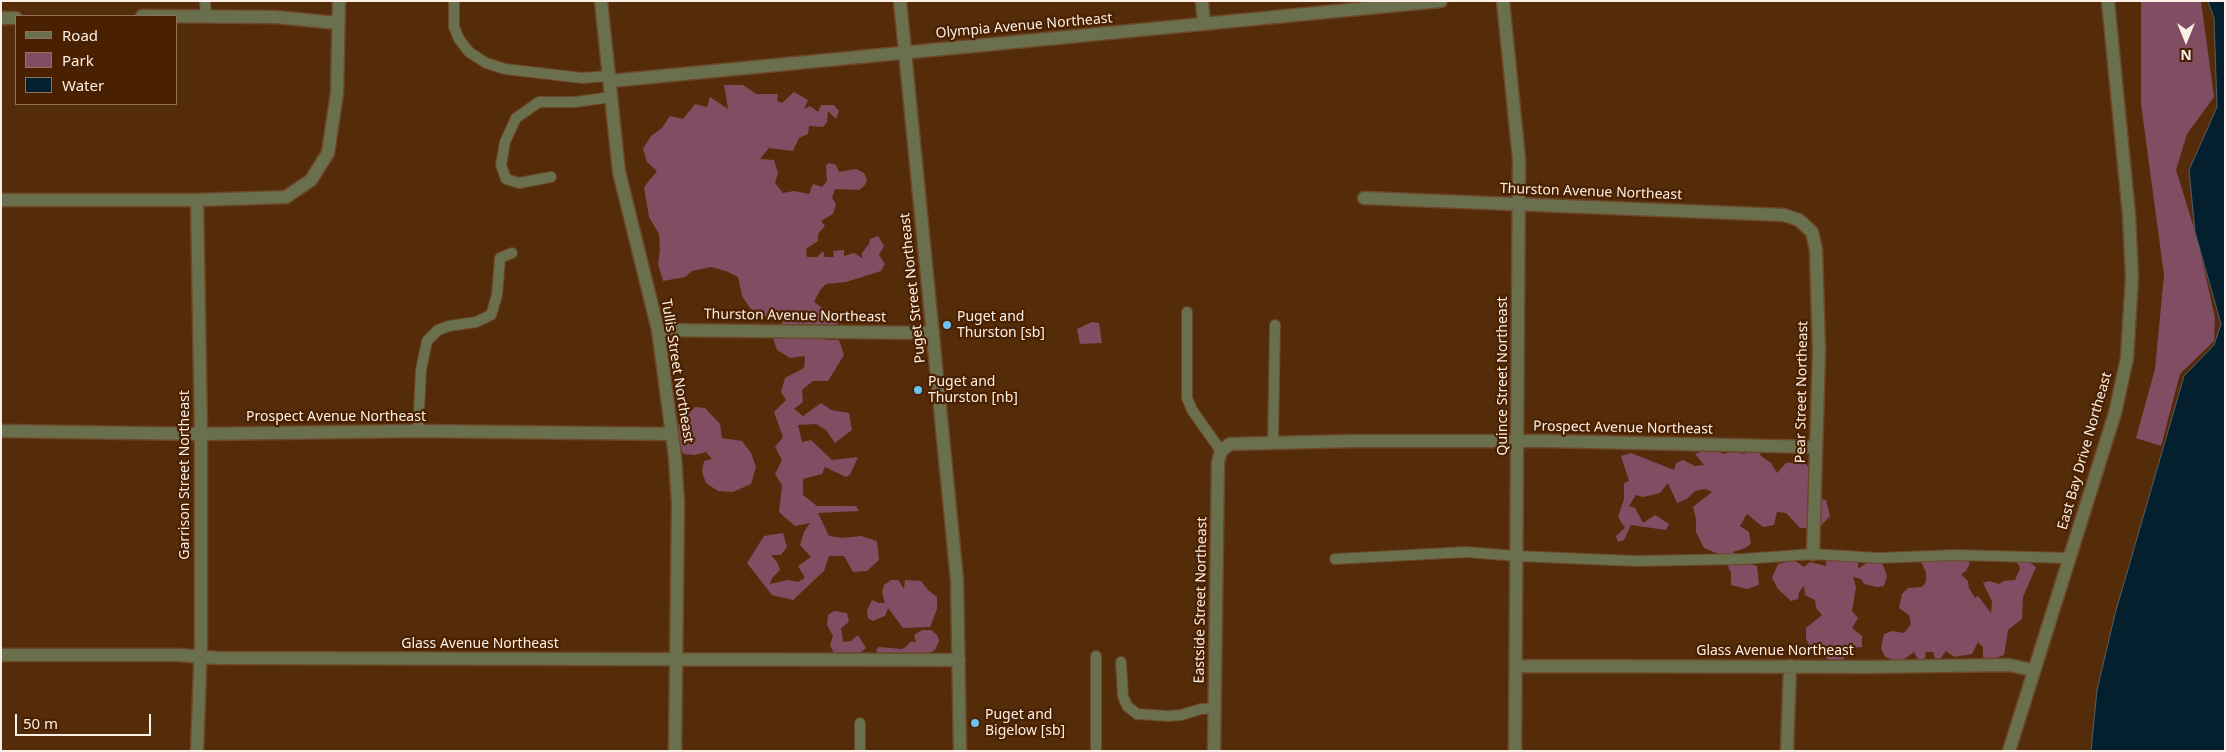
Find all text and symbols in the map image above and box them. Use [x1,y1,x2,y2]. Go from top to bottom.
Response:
street label: Olympia Avenue Northeast [935,10,1113,42]
legend [15,15,178,105]
north arrow [2161,15,2211,65]
text: Road [62,25,98,45]
text: N [2180,46,2192,65]
text: Park [62,50,94,70]
text: Water [62,75,104,95]
street label: Thurston Avenue Northeast [1500,180,1682,204]
street label: Puget Street Northeast [897,212,929,364]
street label: Quince Street Northeast [1495,297,1511,455]
street label: Tullis Street Northeast [657,298,697,444]
street label: Thurston Avenue Northeast [704,306,886,326]
place label: Puget and Thurston [sb] [957,309,1045,342]
marker: Puget and Thurston [sb] [941,319,953,331]
street label: Pear Street Northeast [1792,321,1812,463]
street label: East Bay Drive Northeast [2054,370,2116,532]
place label: Puget and Thurston [nb] [928,374,1018,407]
marker: Puget and Thurston [nb] [912,384,924,396]
street label: Garrison Street Northeast [177,390,193,560]
street label: Prospect Avenue Northeast [246,409,426,425]
street label: Prospect Avenue Northeast [1533,418,1713,438]
street label: Eastside Street Northeast [1191,517,1211,683]
street label: Glass Avenue Northeast [401,636,559,652]
street label: Glass Avenue Northeast [1696,643,1854,659]
scale bar [18,704,154,736]
place label: Puget and Bigelow [sb] [985,707,1065,740]
text: 50 m [23,713,58,733]
marker: Puget and Bigelow [sb] [969,717,981,729]

